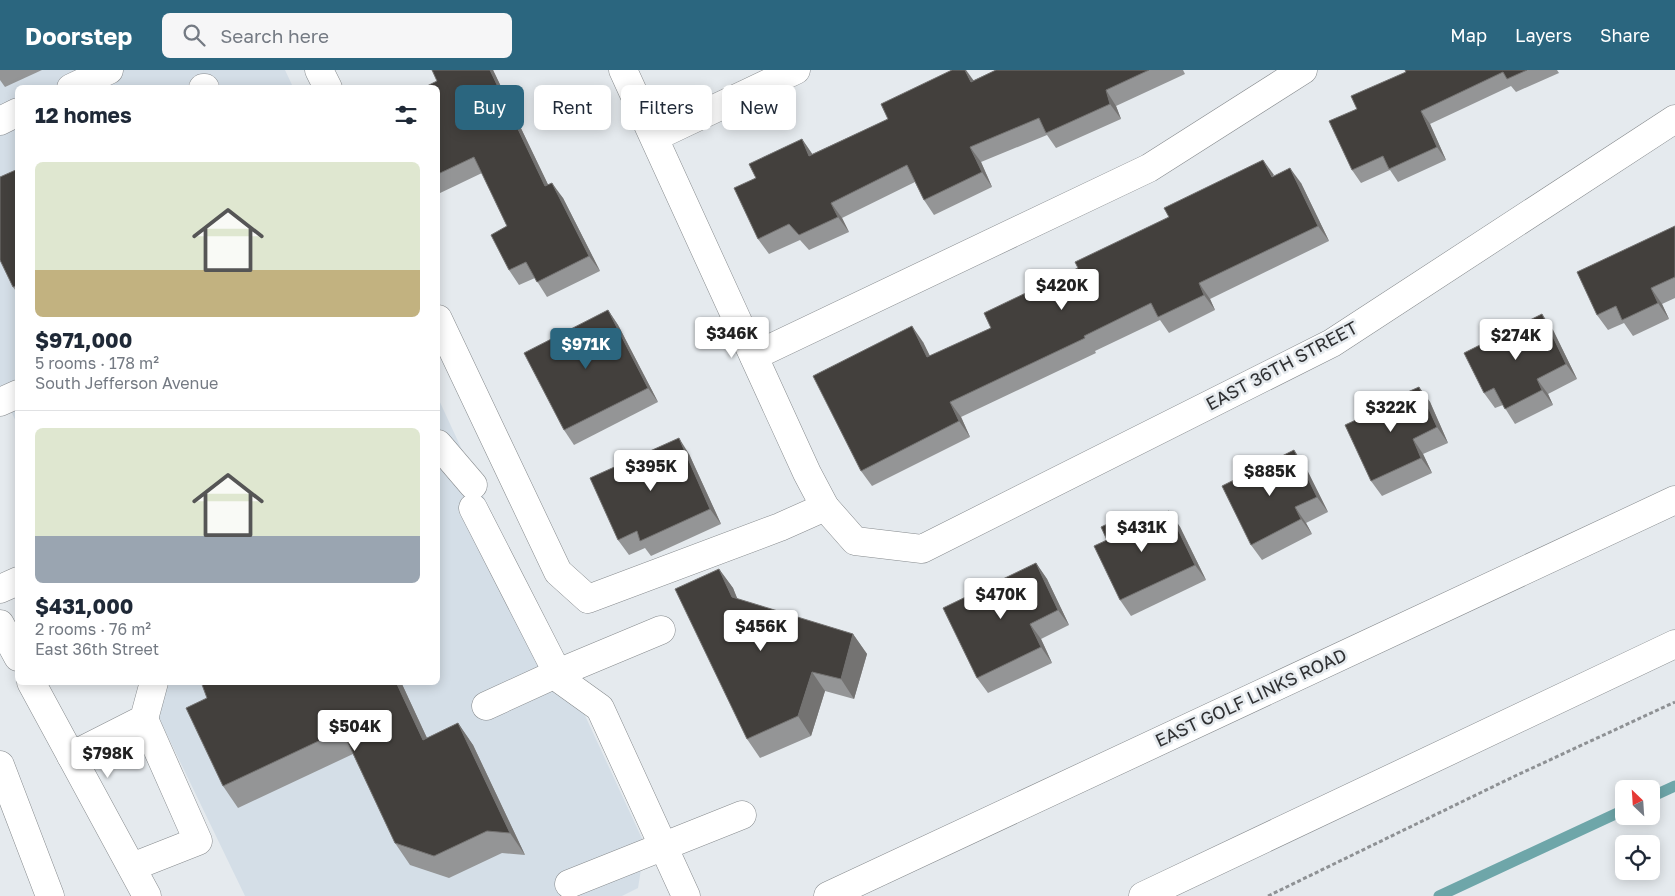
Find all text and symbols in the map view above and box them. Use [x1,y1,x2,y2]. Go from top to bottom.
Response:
search box [162,13,512,58]
text: Doorstep [25,21,132,50]
icon: search [180,21,208,49]
text: Search here [220,24,329,47]
text: Map [1450,24,1487,46]
text: Layers [1515,24,1572,46]
text: Share [1600,24,1650,46]
chip: Buy [455,85,524,130]
chip: Rent [534,85,611,130]
chip: Filters [621,85,712,130]
chip: New [722,85,796,130]
icon: filters [392,101,420,129]
text: 12 homes [35,102,132,128]
icon: home [183,195,273,285]
pin: $420K [1027,268,1097,311]
text: $420K [1036,275,1088,295]
pin: $346K [697,316,767,359]
street label: EAST 36TH STREET [1202,316,1361,414]
pin: $274K [1481,318,1551,361]
text: $346K [706,323,758,343]
text: $274K [1491,325,1541,345]
text: $971,000 [35,327,132,353]
pin: $971K [551,328,621,370]
text: $971K [561,334,611,354]
text: 5 rooms · 178 m² [35,353,159,373]
text: South Jefferson Avenue [35,373,218,393]
pin: $322K [1356,390,1426,433]
text: $322K [1365,397,1417,417]
pin: $395K [616,450,686,492]
pin: $885K [1235,454,1305,497]
text: $395K [625,456,677,476]
icon: home [183,460,273,550]
text: $885K [1244,461,1296,481]
pin: $431K [1107,510,1177,553]
text: $431K [1117,517,1167,537]
pin: $470K [966,578,1036,620]
text: $470K [975,584,1027,604]
text: $431,000 [35,593,134,619]
pin: $456K [726,610,796,652]
text: $456K [735,616,787,636]
text: 2 rooms · 76 m² [35,619,151,639]
text: East 36th Street [35,639,159,659]
street label: EAST GOLF LINKS ROAD [1151,643,1350,751]
pin: $504K [320,710,390,752]
text: $504K [329,716,381,736]
pin: $798K [73,736,143,779]
text: $798K [82,743,134,763]
north arrow [1615,780,1660,825]
map controls [1615,780,1660,880]
button: locate [1615,835,1660,880]

